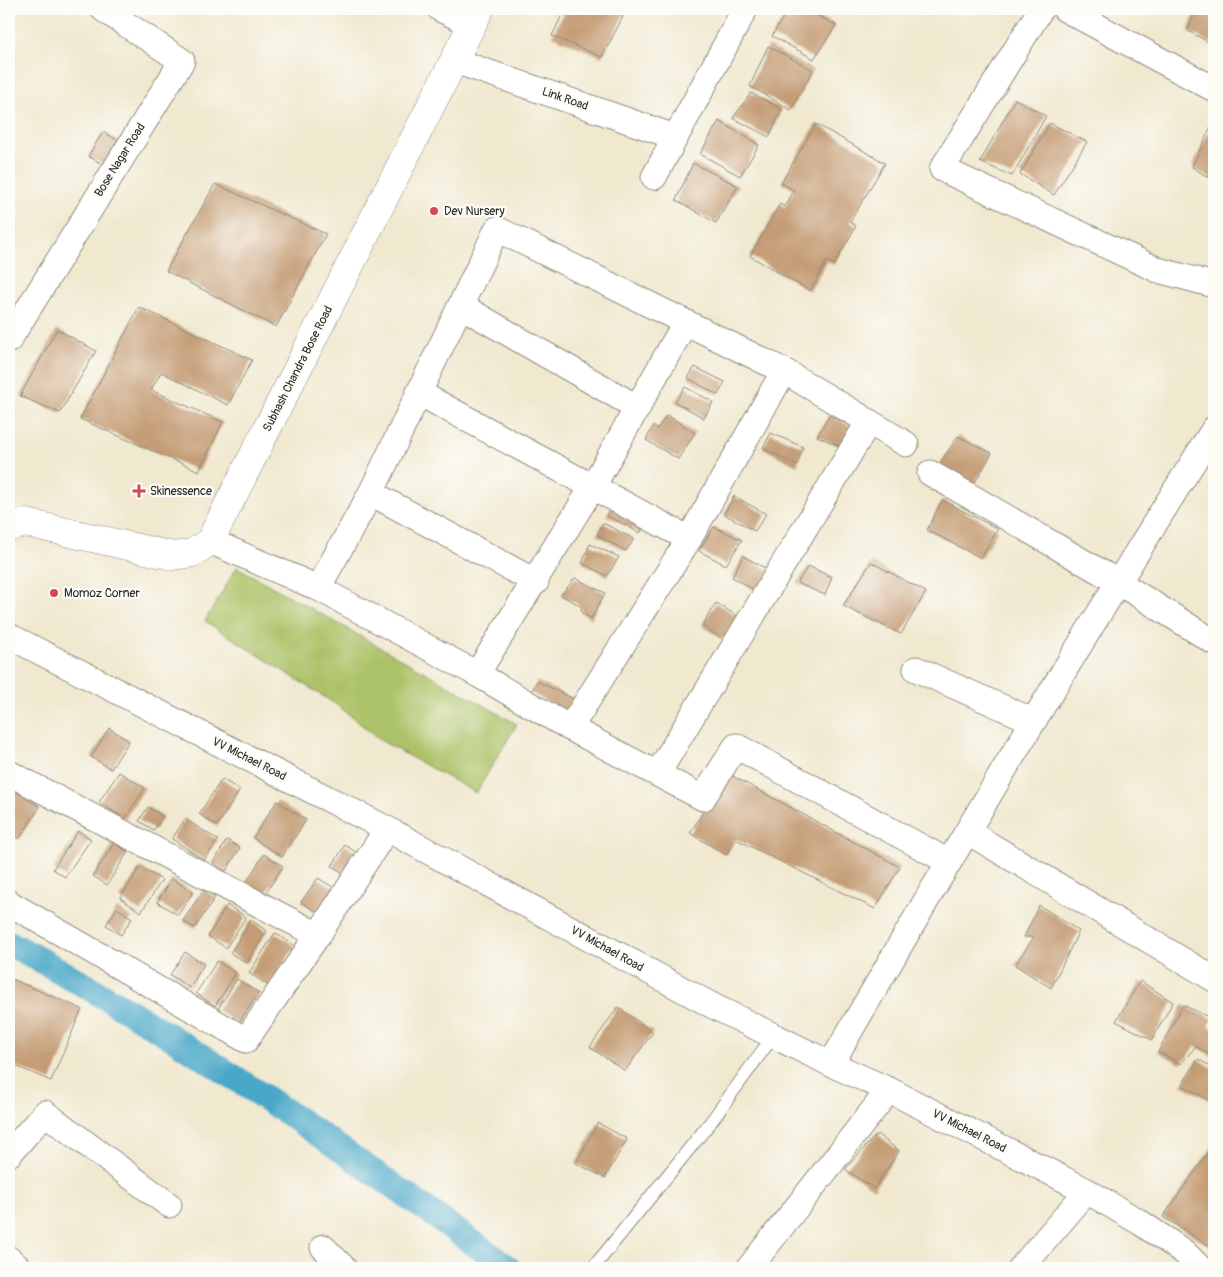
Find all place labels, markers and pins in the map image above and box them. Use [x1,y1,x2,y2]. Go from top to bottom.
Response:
place label: Dev Nursery [444,204,505,219]
marker: Dev Nursery [428,205,440,217]
marker: Skinessence [132,484,146,498]
place label: Skinessence [150,484,212,499]
place label: Momoz Corner [64,586,141,601]
marker: Momoz Corner [48,587,60,599]

